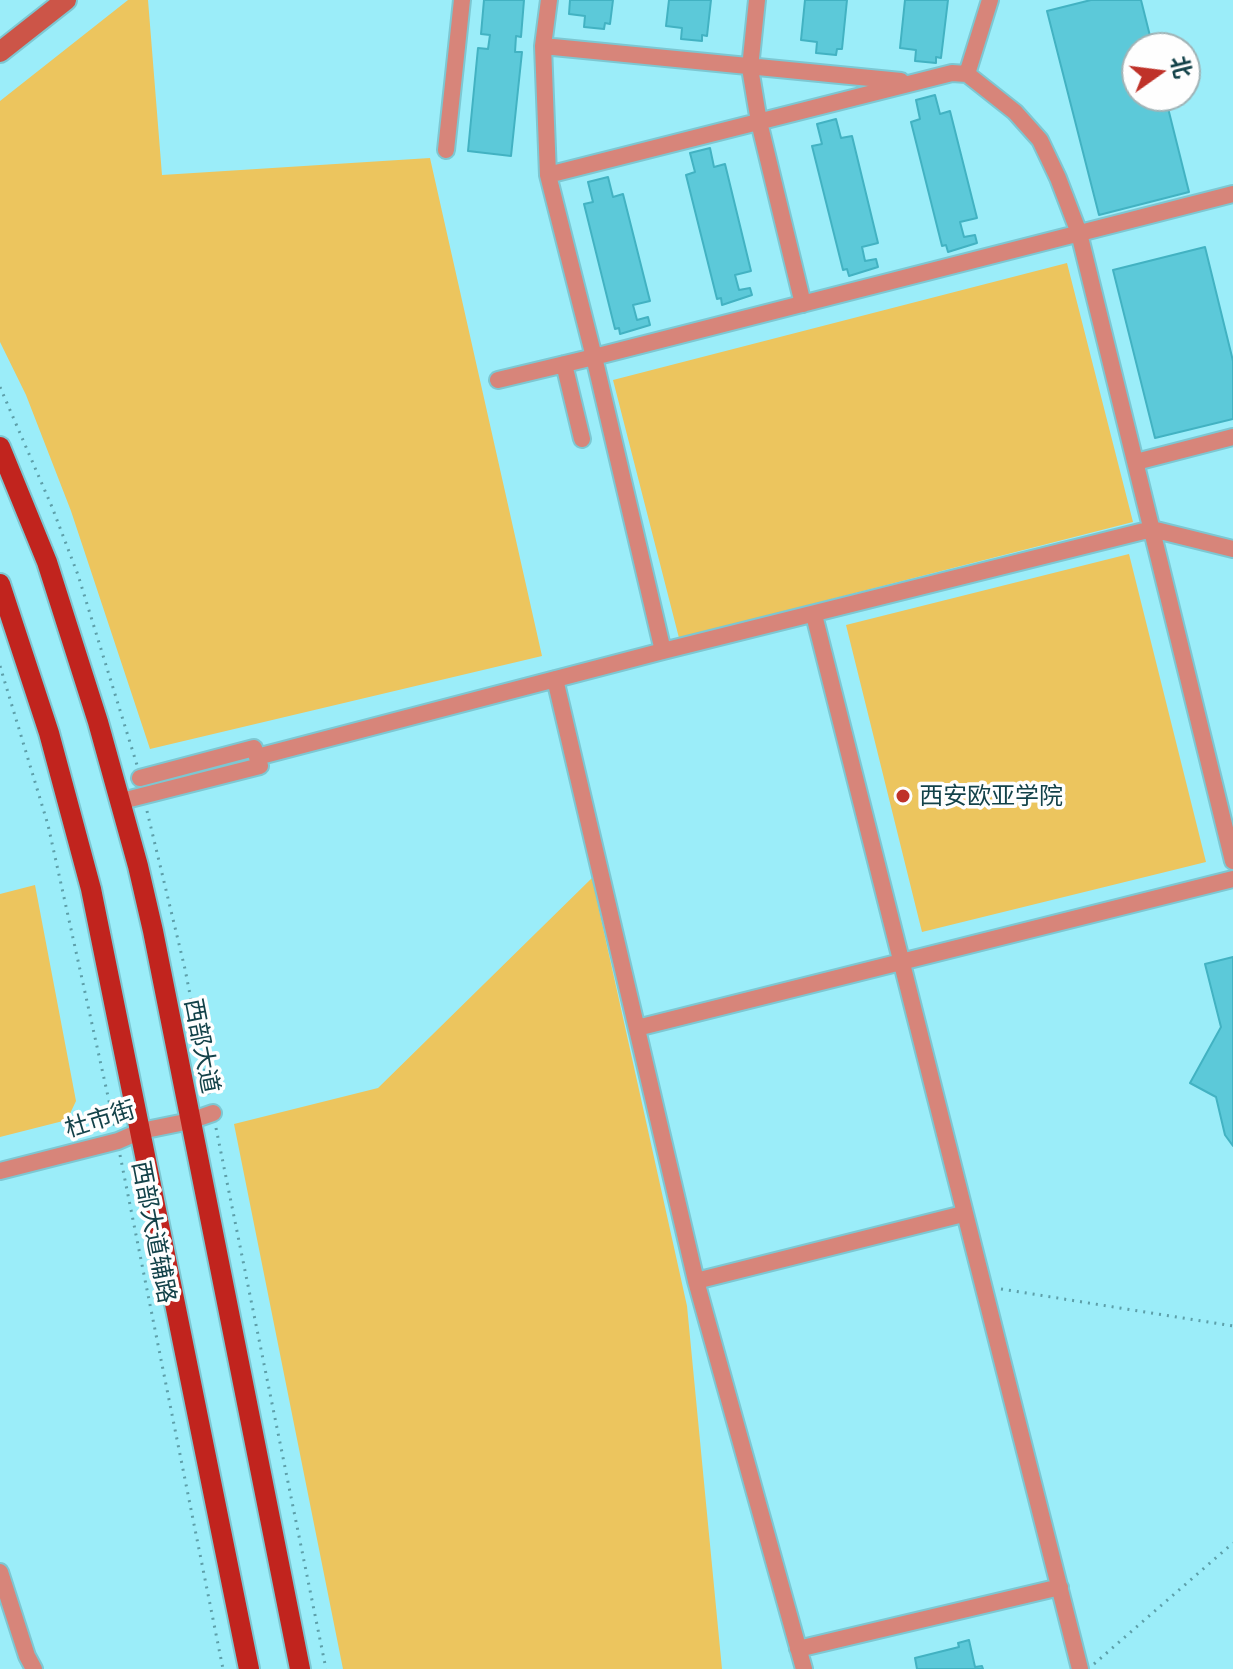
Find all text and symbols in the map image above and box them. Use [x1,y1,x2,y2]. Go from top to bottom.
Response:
north arrow [1121,32,1201,112]
text: 北 [1167,53,1198,80]
place label: 西安欧亚学院 [919,782,1063,810]
marker: 西安欧亚学院 [894,787,912,805]
street label: 西部大道 [179,996,225,1096]
street label: 杜市街 [61,1095,139,1143]
street label: 西部大道辅路 [126,1159,182,1305]

